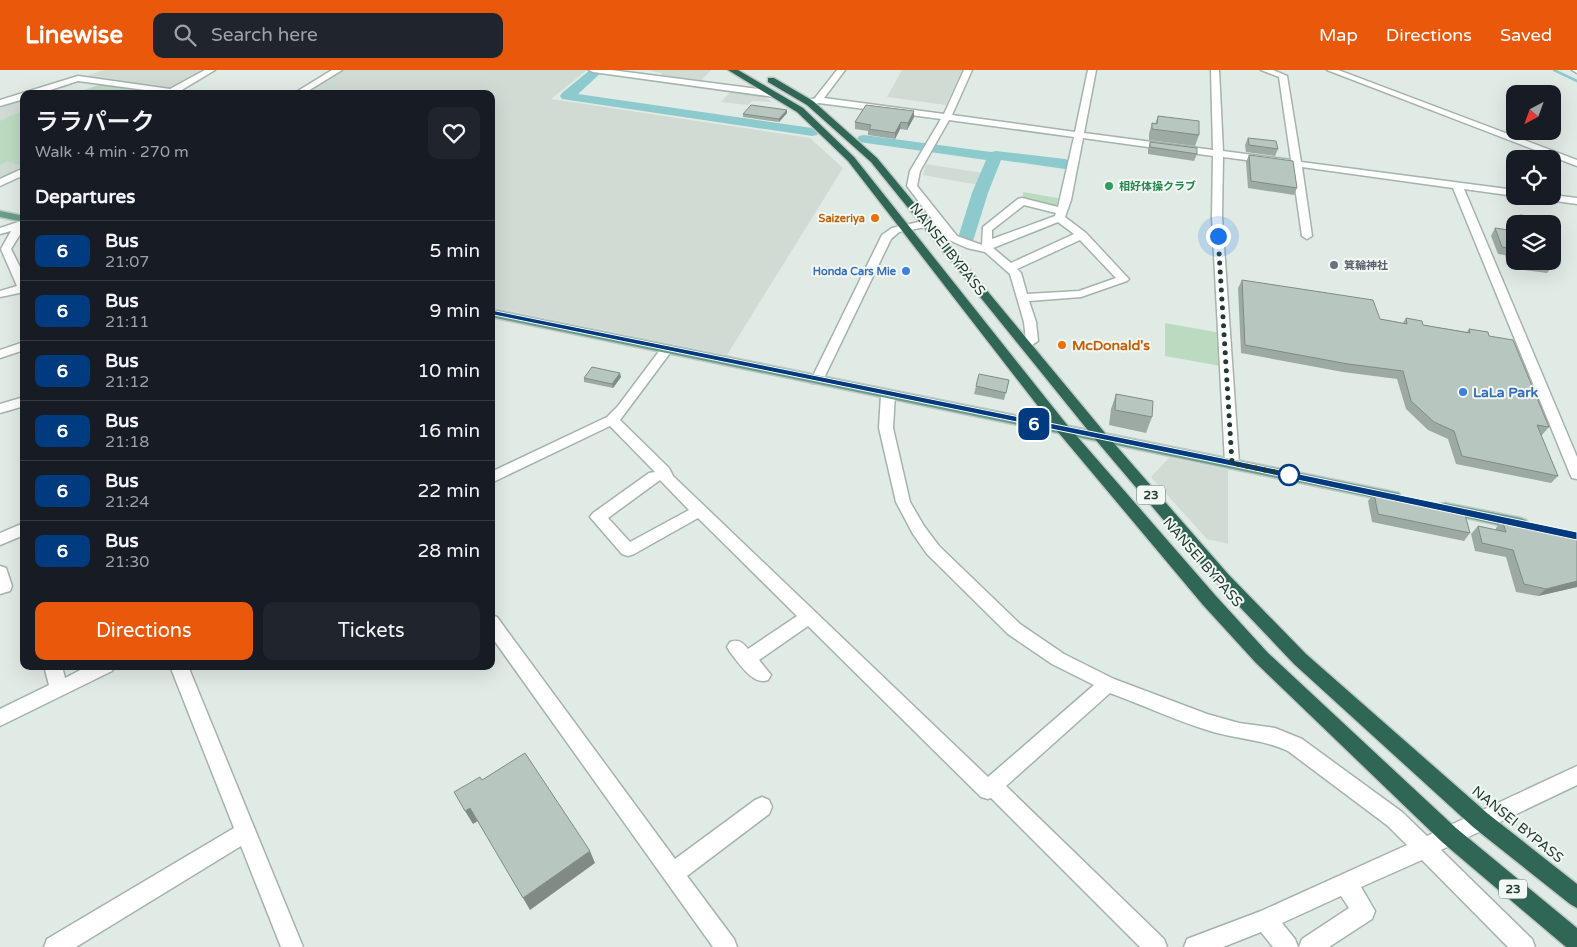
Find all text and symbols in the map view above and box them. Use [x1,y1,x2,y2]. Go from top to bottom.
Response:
search box [153,13,503,58]
text: Linewise [25,21,123,50]
icon: search [171,21,199,49]
text: Search here [211,24,318,46]
text: Map [1319,24,1358,46]
text: Directions [1386,24,1472,46]
text: Saved [1500,24,1552,46]
north arrow [1506,85,1561,140]
map controls [1506,85,1561,270]
button: heart [428,107,480,159]
text: ララパーク [35,108,155,137]
text: Walk · 4 min · 270 m [35,142,189,162]
button: locate [1506,150,1561,205]
marker: 相好体操クラブ [1103,180,1115,192]
place label: 相好体操クラブ [1119,180,1196,193]
text: Departures [35,186,135,208]
street label: NANSEI BYPASS [906,200,989,299]
place label: Saizeriya [819,212,865,226]
marker: Saizeriya [869,212,881,224]
button: layers [1506,215,1561,270]
your location [1206,224,1231,249]
text: Bus [105,230,139,252]
text: 6 [57,240,68,262]
text: 5 min [429,240,480,262]
text: 21:07 [105,252,149,272]
marker: 箕輪神社 [1328,259,1340,271]
place label: 箕輪神社 [1344,259,1388,272]
place label: Honda Cars Mie [813,265,897,278]
marker: Honda Cars Mie [900,265,912,277]
text: Bus [105,290,139,312]
text: 6 [57,300,68,322]
text: 9 min [429,300,480,322]
text: 21:11 [105,312,149,332]
place label: McDonald's [1072,337,1150,354]
marker: McDonald's [1056,339,1068,351]
text: Bus [105,350,139,372]
text: 6 [57,360,68,382]
text: 10 min [417,360,480,382]
text: 21:12 [105,372,149,392]
place label: LaLa Park [1473,384,1539,401]
marker: LaLa Park [1457,386,1469,398]
line badge: 6 [1018,408,1050,440]
text: Bus [105,410,139,432]
text: 6 [1028,413,1040,435]
text: 6 [57,420,68,442]
text: 16 min [417,420,480,442]
text: 21:18 [105,432,149,452]
unlabelled marker [1278,464,1300,486]
text: Bus [105,470,139,492]
text: 6 [57,480,68,502]
text: 22 min [417,480,480,502]
road number: 23 [1137,486,1165,504]
text: 21:24 [105,492,149,512]
street label: NANSEI BYPASS [1159,514,1246,611]
text: Bus [105,530,139,552]
text: 6 [57,540,68,562]
text: 28 min [417,540,480,562]
text: 21:30 [105,552,149,572]
button: Directions [35,602,253,660]
button: Tickets [263,602,480,660]
street label: NANSEI BYPASS [1468,782,1567,867]
road number: 23 [1499,880,1527,899]

